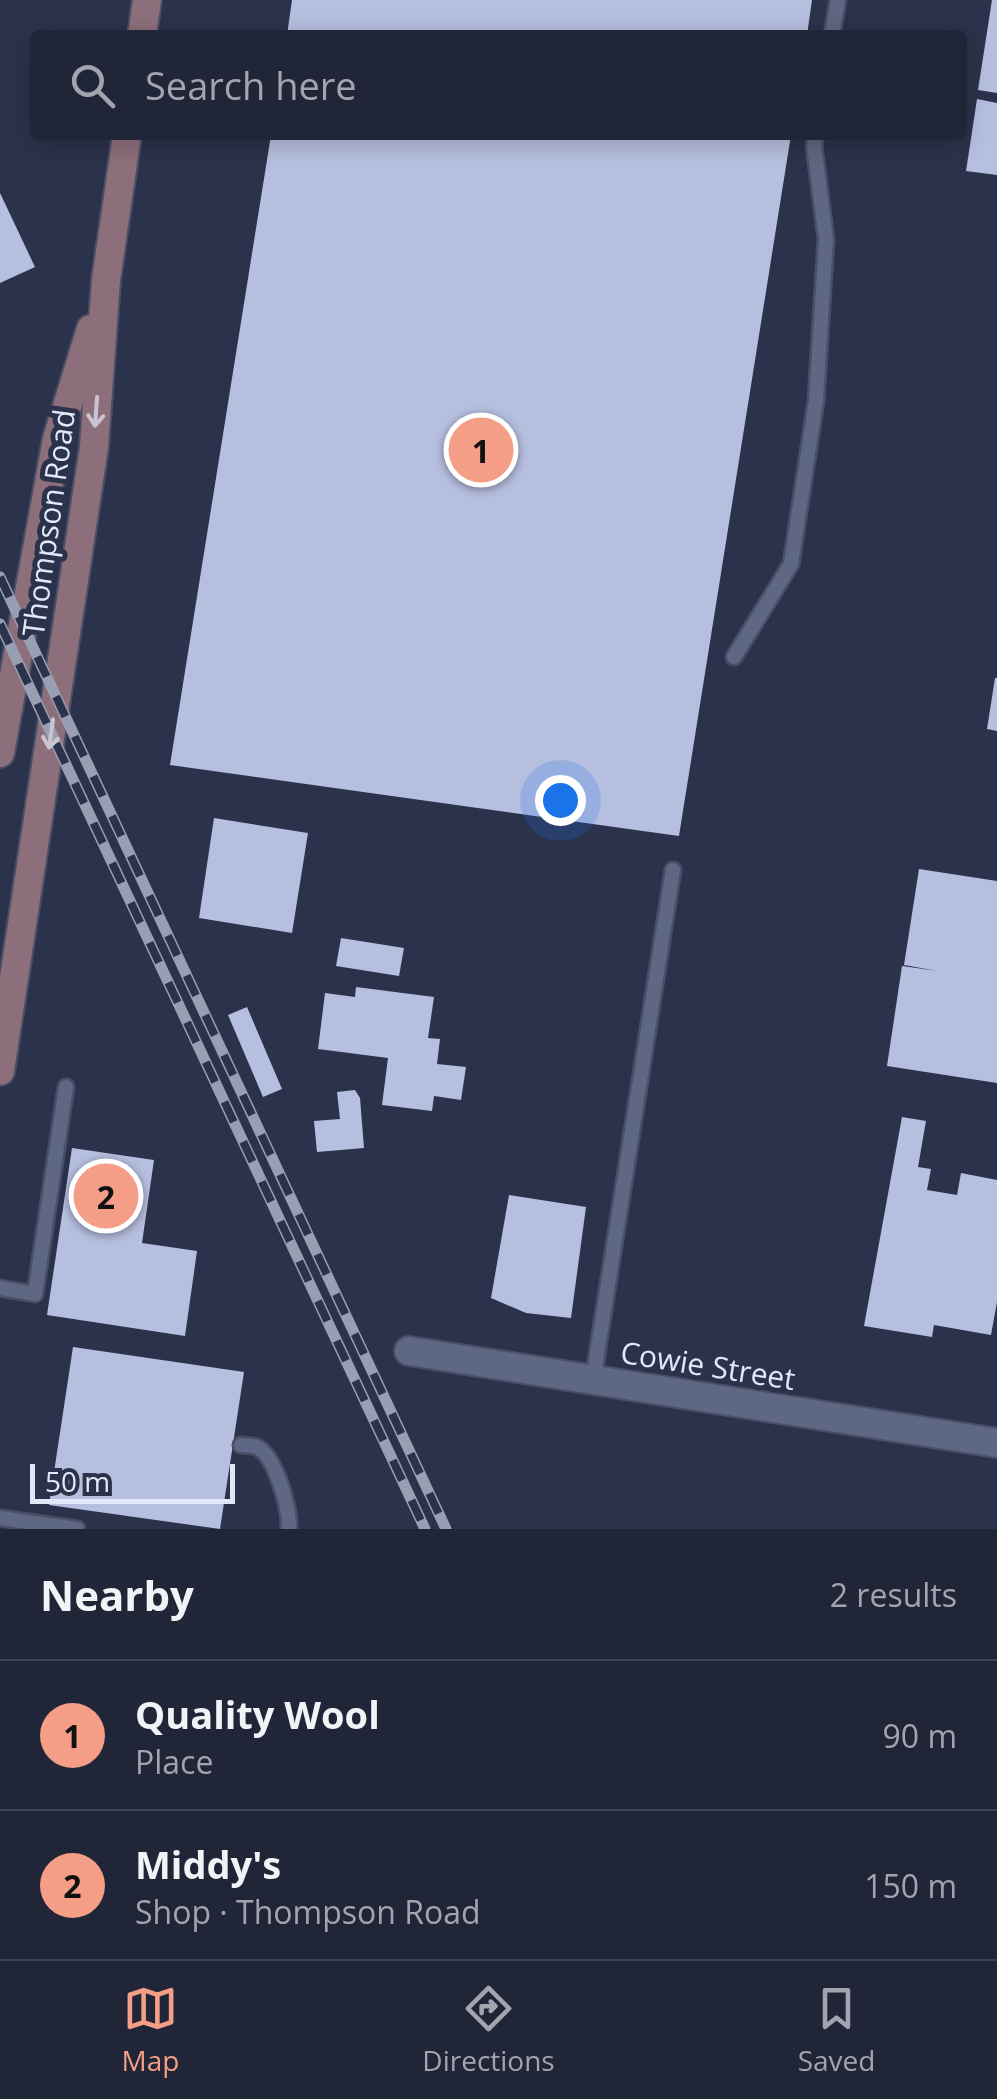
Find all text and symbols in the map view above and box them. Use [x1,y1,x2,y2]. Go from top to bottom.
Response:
search box [30,30,967,140]
icon: search [65,58,120,113]
text: Search here [145,59,357,111]
one-way arrow [86,395,105,427]
street label: Thompson Road [12,407,84,639]
pin: 1 [448,412,514,488]
one-way arrow [41,717,59,749]
your location [535,775,586,826]
pin: 2 [74,1158,138,1234]
street label: Cowie Street [618,1331,798,1399]
scale bar [30,1459,235,1504]
text: 50 m [45,1462,110,1500]
text: Nearby [40,1566,194,1623]
text: 2 results [830,1573,957,1616]
text: Quality Wool [135,1688,380,1740]
text: 1 [63,1714,82,1757]
text: 90 m [882,1714,957,1757]
text: Place [135,1740,213,1783]
text: Middy's [135,1838,281,1890]
text: 2 [63,1864,82,1907]
text: 150 m [864,1864,957,1907]
text: Shop · Thompson Road [135,1890,481,1933]
tab: Map [121,1981,179,2079]
tab: Directions [422,1981,555,2079]
tab: Saved [798,1981,875,2079]

